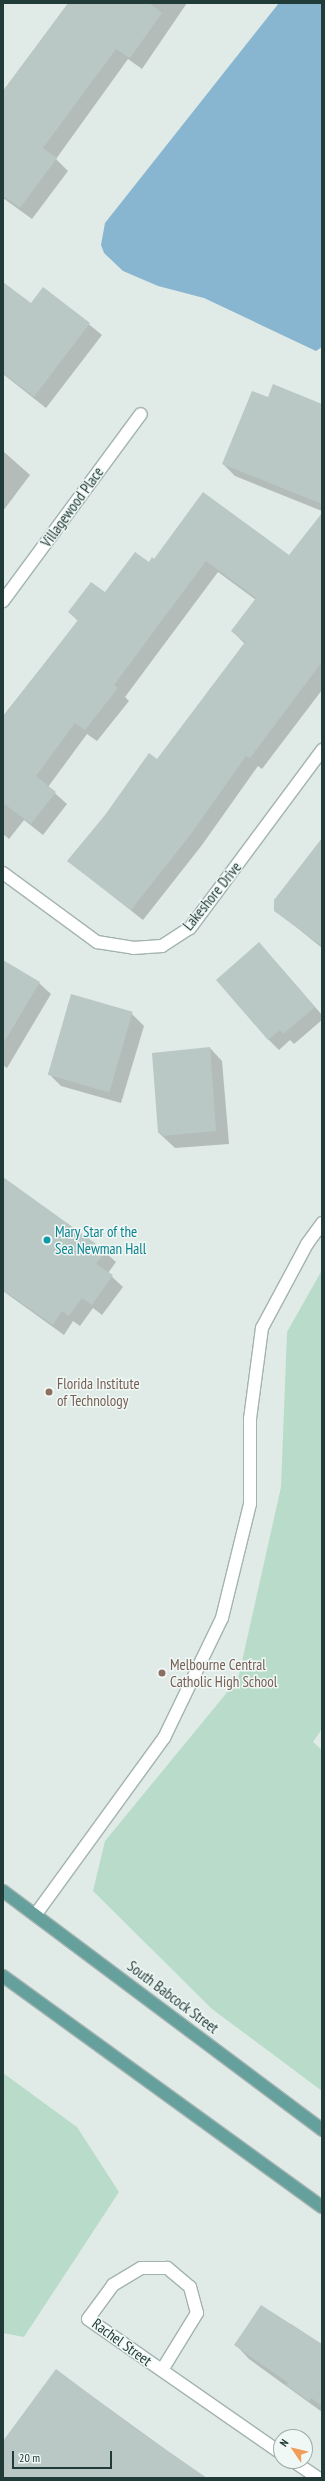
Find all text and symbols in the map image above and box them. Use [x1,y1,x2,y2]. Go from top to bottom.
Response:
street label: Villagewood Place [37,463,107,551]
street label: Lakeshore Drive [179,858,245,934]
place label: Mary Star of the Sea Newman Hall [55,1222,146,1257]
marker: Mary Star of the Sea Newman Hall [42,1235,52,1245]
place label: Florida Institute of Technology [57,1374,140,1409]
marker: Florida Institute of Technology [44,1387,54,1397]
place label: Melbourne Central Catholic High School [170,1655,278,1690]
marker: Melbourne Central Catholic High School [157,1668,167,1678]
street label: South Babcock Street [124,1957,222,2037]
street label: Rachel Street [89,2314,155,2370]
north arrow [273,2429,313,2469]
text: N [277,2436,291,2449]
scale bar [14,2443,114,2469]
text: 20 m [19,2450,40,2465]

